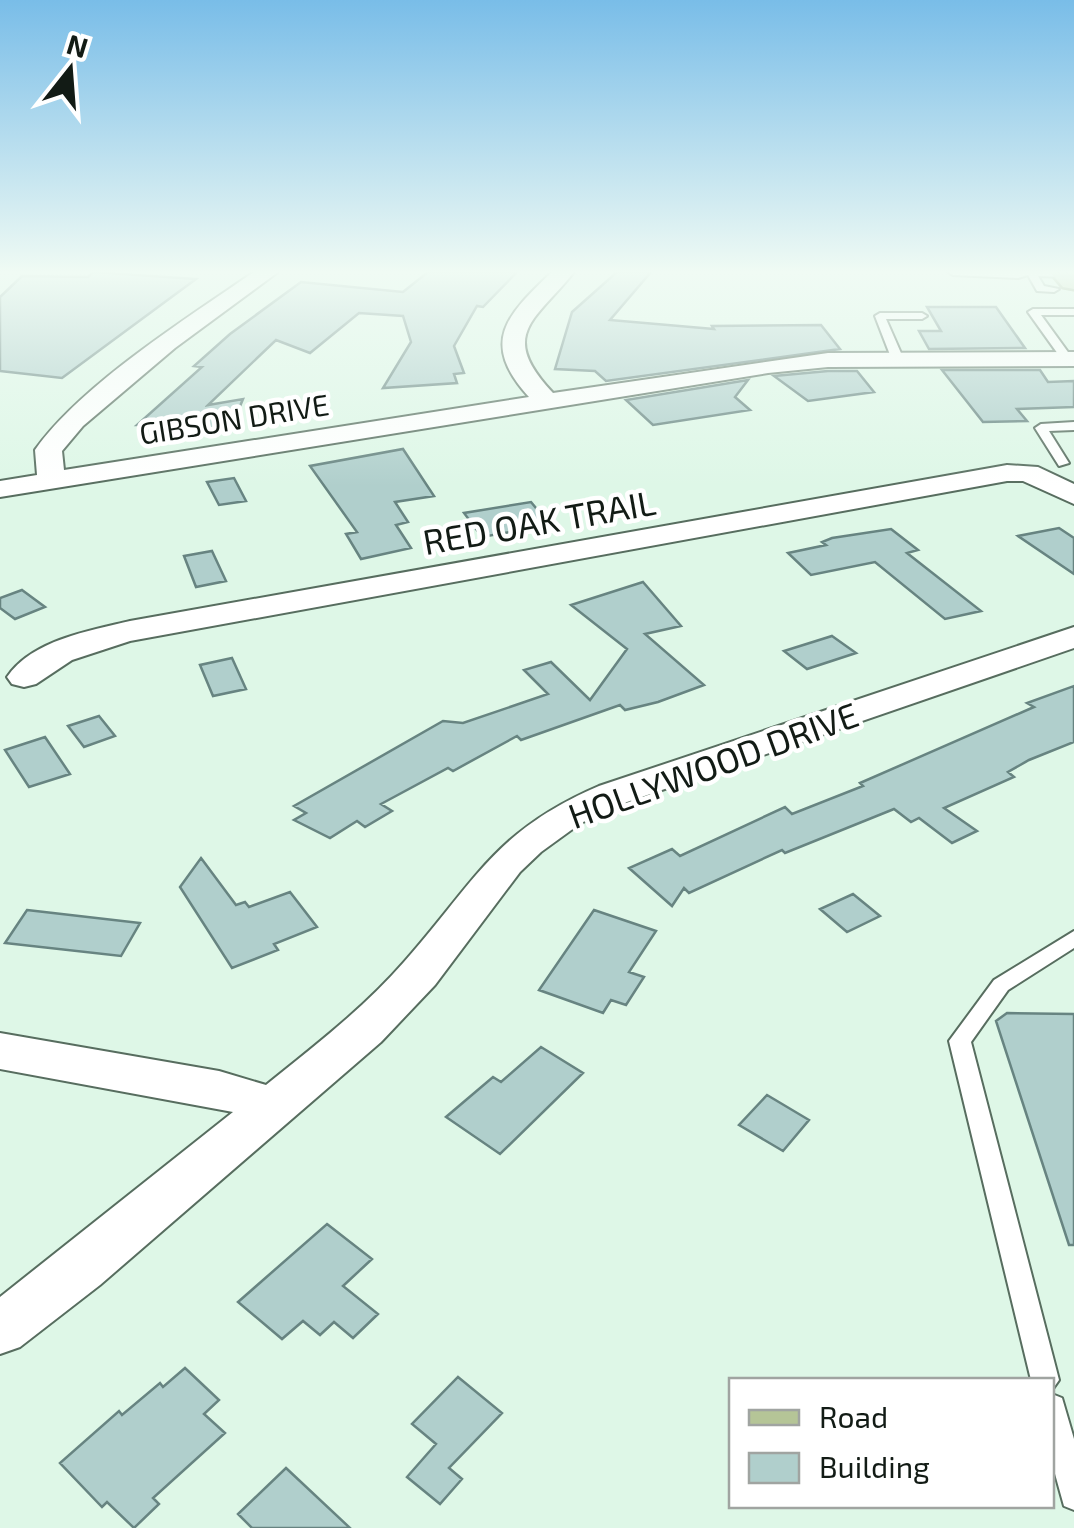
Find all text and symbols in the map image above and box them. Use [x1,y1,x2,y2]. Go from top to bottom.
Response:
north arrow [20,20,120,120]
text: N [63,26,92,64]
street label: GIBSON DRIVE [137,385,331,451]
street label: RED OAK TRAIL [419,480,659,562]
street label: HOLLYWOOD DRIVE [562,692,864,836]
legend [729,1378,1054,1508]
text: Road [819,1398,888,1434]
text: Building [819,1448,930,1484]

